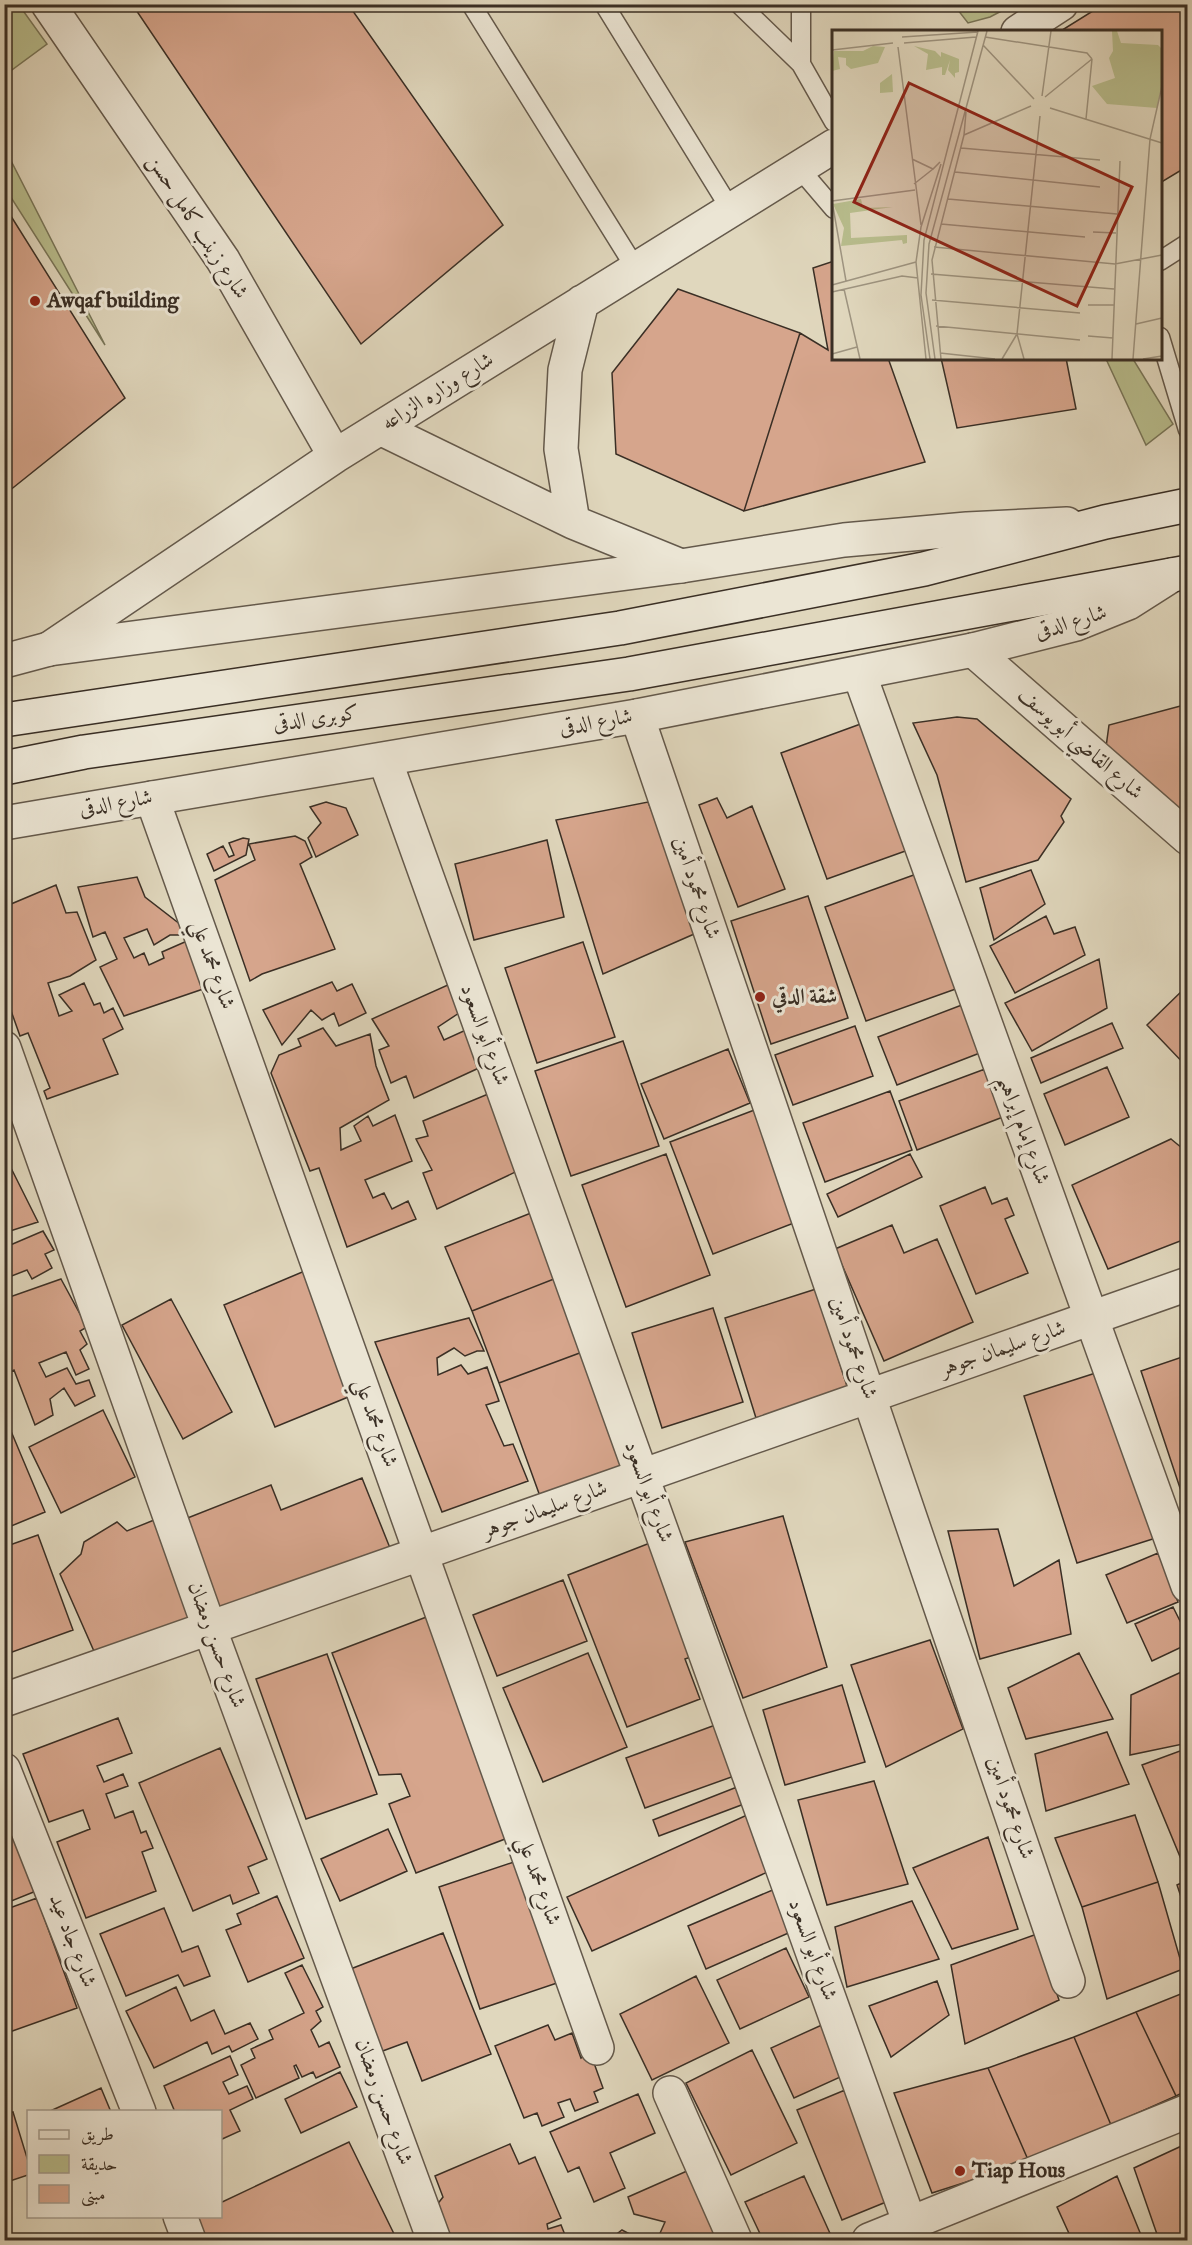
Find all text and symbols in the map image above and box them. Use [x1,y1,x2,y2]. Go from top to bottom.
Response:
inset map [832,30,1162,360]
street label: شارع زينب كامل حسن [138,150,254,306]
place label: Awqaf building [46,288,179,315]
marker: Awqaf building [28,294,42,308]
street label: شارع وزاره الزراعه [377,347,501,440]
street label: شارع الدقى [1032,599,1111,650]
street label: شارع القاضي أبو يوسف [1008,680,1150,810]
street label: كوبرى الدقى [271,700,361,738]
street label: شارع الدقى [557,703,635,746]
street label: شارع الدقى [77,784,155,827]
street label: شارع محمود أمين [663,832,729,944]
street label: شارع محمد علي [179,917,241,1015]
street label: شارع أبو السعود [450,979,518,1091]
place label: شقة الدقي [771,984,837,1014]
marker: شقة الدقي [753,990,767,1004]
street label: شارع إمام إبراهيم [985,1071,1055,1191]
street label: شارع محمود أمين [820,1292,886,1404]
street label: شارع سليمان جوهر [935,1315,1070,1387]
street label: شارع محمد علي [342,1375,404,1473]
street label: شارع أبو السعود [614,1436,682,1548]
street label: شارع سليمان جوهر [477,1475,612,1549]
street label: شارع حسن رمضان [178,1578,251,1713]
street label: شارع محمود أمين [977,1752,1043,1864]
street label: شارع محمد علي [505,1833,567,1931]
street label: شارع جاد عيد [39,1891,102,1992]
street label: شارع أبو السعود [778,1894,846,2006]
street label: شارع حسن رمضان [345,2035,418,2170]
legend [27,2110,222,2218]
text: طريق [81,2124,114,2147]
text: حديقة [81,2154,117,2177]
place label: Tiap Hous [971,2158,1065,2185]
marker: Tiap Hous [953,2164,967,2178]
text: مبنى [81,2184,106,2207]

